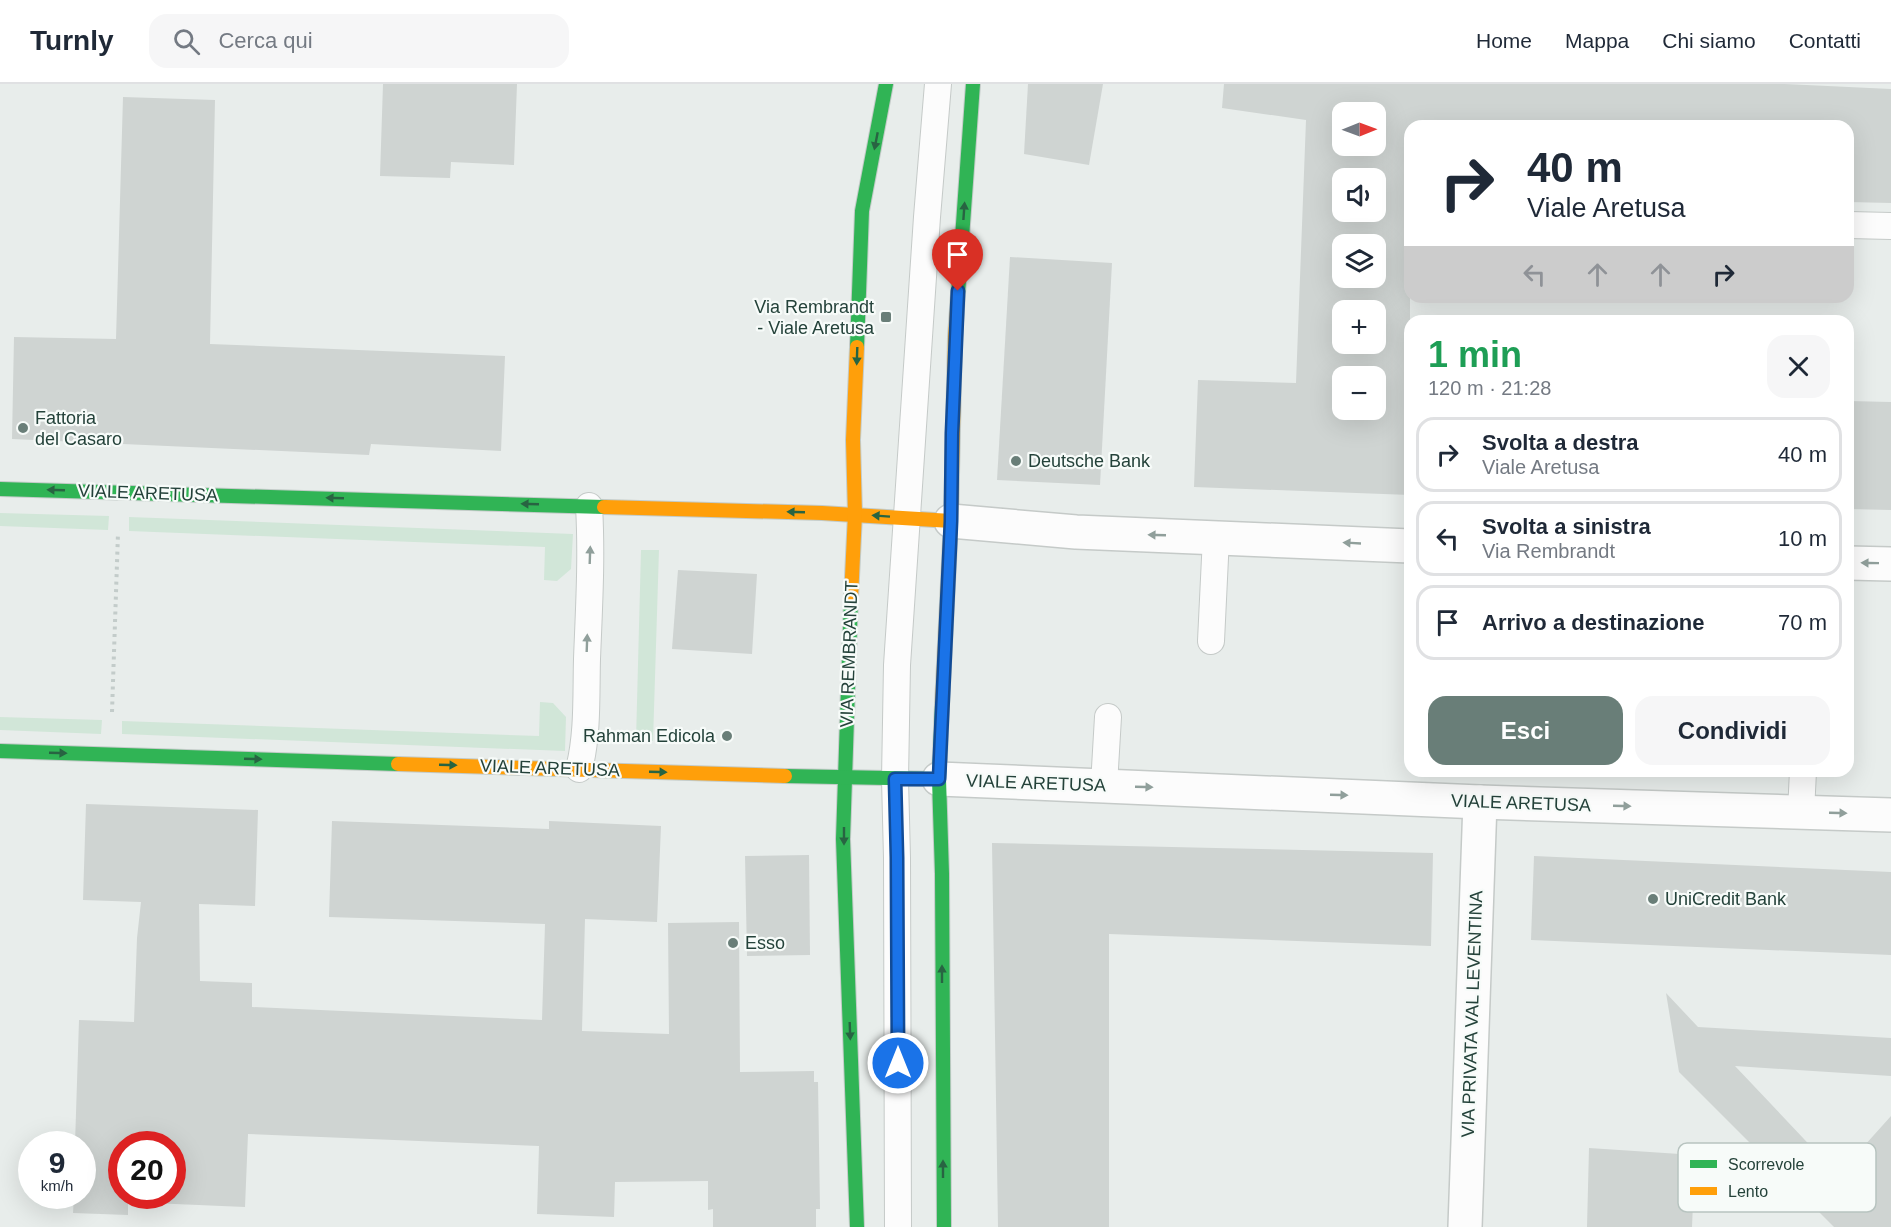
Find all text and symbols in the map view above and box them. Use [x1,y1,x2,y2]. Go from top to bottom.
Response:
search box [149,14,569,68]
text: Turnly [30,25,113,56]
icon: search [170,25,203,58]
text: Cerca qui [218,28,313,53]
text: Home [1476,29,1532,52]
text: Mappa [1565,29,1629,52]
text: Chi siamo [1662,29,1756,52]
text: Contatti [1789,29,1861,52]
north arrow [1332,102,1386,156]
map controls [1332,102,1386,420]
one-way arrow [871,132,880,151]
icon: right [1428,144,1506,222]
text: 40 m [1527,144,1623,191]
button: sound [1332,168,1386,222]
text: Viale Aretusa [1527,193,1686,223]
one-way arrow [959,202,969,221]
pin [932,229,983,291]
button: layers [1332,234,1386,288]
icon: arrive [941,238,974,271]
icon: left [1518,258,1551,291]
icon: ahead [1581,258,1614,291]
icon: ahead [1644,258,1677,291]
icon: right [1707,258,1740,291]
place label: Via Rembrandt - Viale Aretusa [754,297,875,338]
button: + [1332,300,1386,354]
marker: Via Rembrandt - Viale Aretusa [879,310,893,324]
text: 1 min [1428,334,1522,375]
button: close [1767,335,1830,398]
one-way arrow [852,347,861,366]
button: − [1332,366,1386,420]
text: 120 m · 21:28 [1428,377,1551,399]
place label: Fattoria del Casaro [35,408,122,449]
marker: Fattoria del Casaro [16,421,30,435]
text: Svolta a destra [1482,430,1639,455]
icon: right [1431,438,1464,471]
text: 40 m [1778,442,1827,467]
place label: Deutsche Bank [1028,451,1151,471]
marker: Deutsche Bank [1009,454,1023,468]
text: Viale Aretusa [1482,456,1600,478]
street label: VIALE ARETUSA [78,481,218,505]
one-way arrow [47,486,66,495]
one-way arrow [326,494,345,503]
one-way arrow [521,499,540,509]
one-way arrow [787,508,806,517]
one-way arrow [872,512,891,521]
text: Svolta a sinistra [1482,514,1651,539]
icon: left [1431,522,1464,555]
text: 10 m [1778,526,1827,551]
one-way arrow [1147,530,1166,539]
one-way arrow [1342,539,1361,548]
text: Via Rembrandt [1482,540,1615,562]
one-way arrow [585,545,595,564]
one-way arrow [1860,558,1879,568]
street label: VIA REMBRANDT [836,580,862,728]
icon: arrive [1431,606,1464,639]
text: Arrivo a destinazione [1482,610,1705,635]
text: 70 m [1778,610,1827,635]
one-way arrow [583,633,592,652]
button: Esci [1428,696,1623,765]
button: Condividi [1635,696,1830,765]
place label: Rahman Edicola [583,726,716,746]
marker: Rahman Edicola [720,729,734,743]
one-way arrow [49,749,68,758]
one-way arrow [244,755,263,764]
street label: VIALE ARETUSA [480,756,620,780]
one-way arrow [439,761,458,770]
one-way arrow [649,767,668,776]
street label: VIALE ARETUSA [966,771,1106,795]
one-way arrow [1135,782,1154,792]
one-way arrow [1330,791,1349,800]
street label: VIALE ARETUSA [1451,791,1591,815]
one-way arrow [1613,802,1632,811]
one-way arrow [1829,809,1848,818]
one-way arrow [839,826,848,845]
place label: UniCredit Bank [1665,889,1787,909]
street label: VIA PRIVATA VAL LEVENTINA [1458,890,1486,1138]
marker: UniCredit Bank [1646,892,1660,906]
place label: Esso [745,933,785,953]
marker: Esso [726,936,740,950]
one-way arrow [937,964,947,983]
one-way arrow [845,1021,855,1040]
position arrow [866,1031,930,1095]
speed limit sign: 20 [108,1131,186,1209]
legend [1678,1143,1876,1212]
text: 9 [49,1146,65,1179]
text: Scorrevole [1728,1156,1805,1173]
one-way arrow [938,1159,948,1178]
text: km/h [41,1177,73,1194]
text: Lento [1728,1183,1768,1200]

